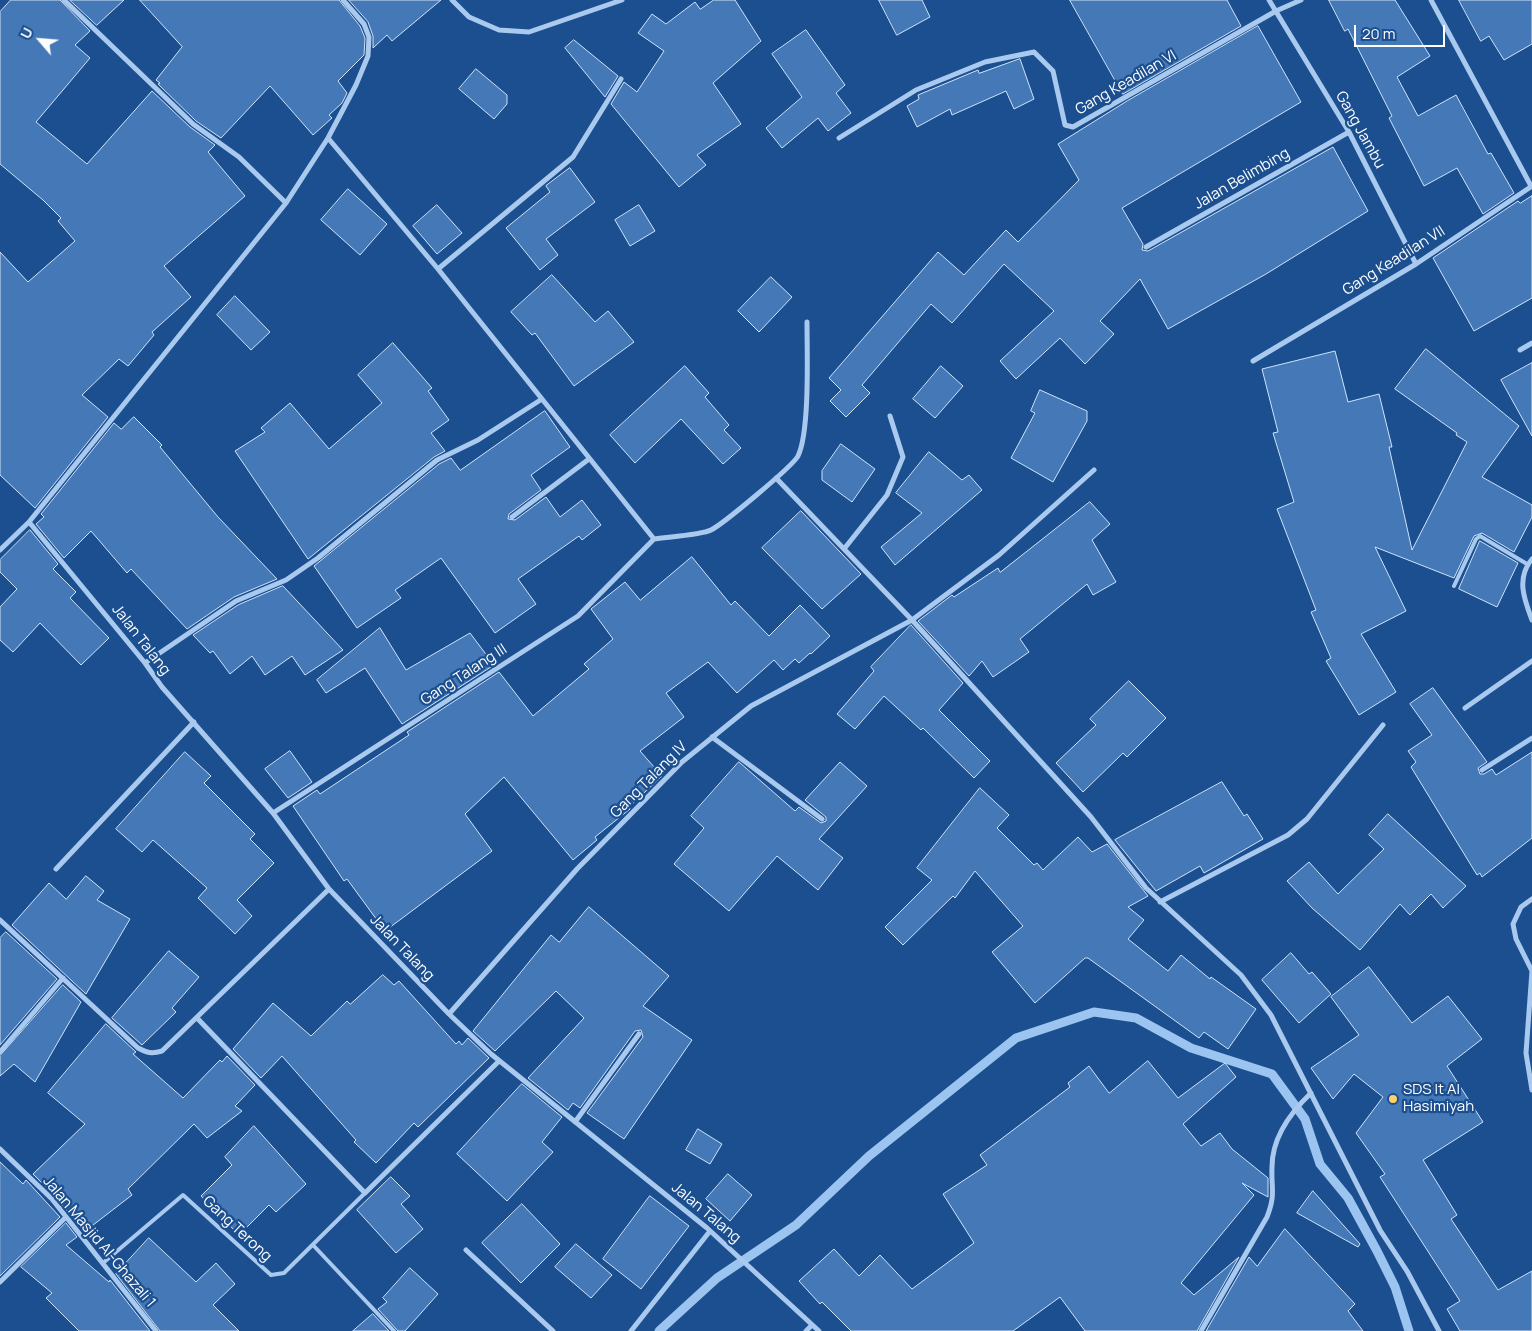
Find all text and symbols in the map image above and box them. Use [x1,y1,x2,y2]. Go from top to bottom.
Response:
north arrow [15,15,65,65]
scale bar [1357,15,1448,47]
text: 20 m [1362,23,1395,44]
text: U [15,24,37,42]
street label: Gang Keadilan VI [1072,47,1180,119]
street label: Gang Jambu [1331,88,1389,172]
street label: Jalan Belimbing [1191,144,1293,214]
street label: Gang Keadilan VII [1340,222,1448,300]
street label: Jalan Talang [108,601,174,679]
street label: Gang Talang III [418,640,510,710]
street label: Gang Talang IV [607,738,691,822]
street label: Jalan Talang [366,911,438,985]
place label: SDS It Al Hasimiyah [1403,1081,1474,1116]
marker: SDS It Al Hasimiyah [1387,1093,1399,1105]
street label: Jalan Masjid Al-Ghazali 1 [39,1173,159,1311]
street label: Jalan Talang [668,1179,744,1247]
street label: Gang Terong [199,1192,275,1266]

